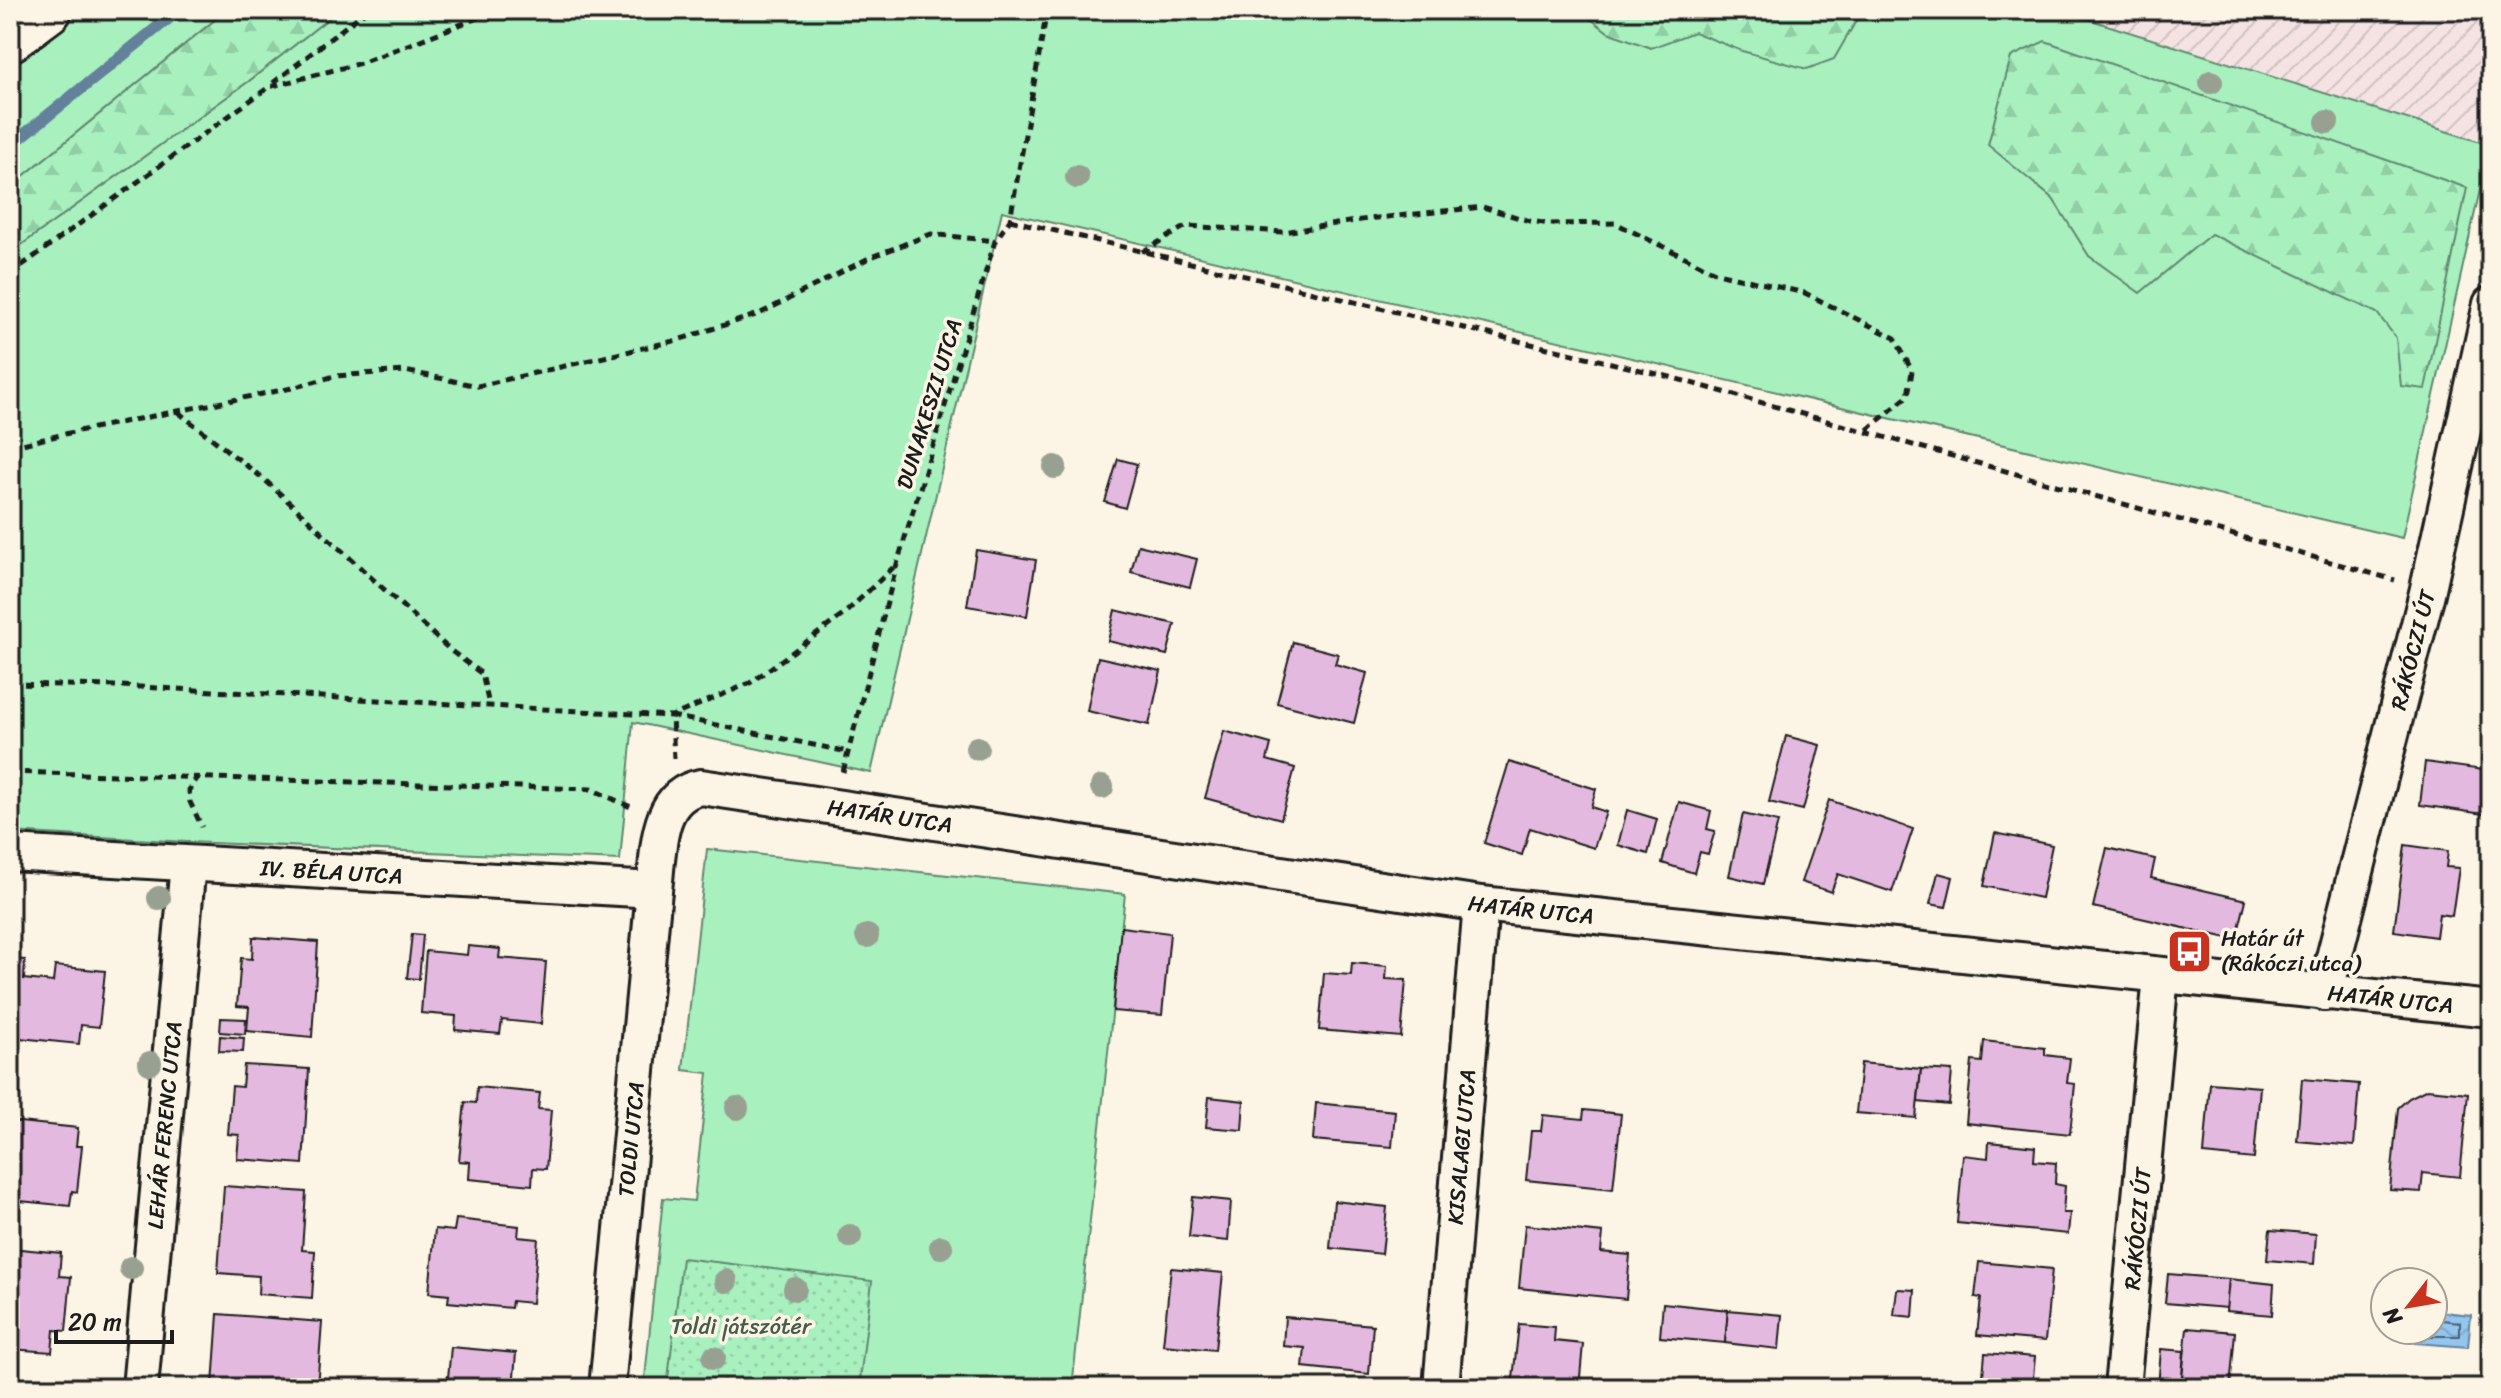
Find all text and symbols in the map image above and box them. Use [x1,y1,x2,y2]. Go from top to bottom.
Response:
street label: DUNAKESZI UTCA [885,314,973,494]
street label: RÁKÓCZI ÚT [2378,585,2447,714]
street label: HATÁR UTCA [825,787,955,844]
street label: IV. BÉLA UTCA [258,848,404,895]
street label: HATÁR UTCA [1466,883,1596,935]
place label: Határ út (Rákóczi utca) [2221,919,2362,983]
bus stop icon: Határ út (Rákóczi utca) [2166,927,2214,975]
street label: HATÁR UTCA [2326,973,2455,1024]
street label: LEHÁR FERENC UTCA [135,1019,193,1231]
street label: KISALAGI UTCA [1435,1068,1487,1226]
street label: TOLDI UTCA [606,1080,655,1198]
street label: RÁKÓCZI ÚT [2112,1165,2162,1291]
north arrow [2369,1266,2449,1346]
scale bar [56,1294,172,1344]
text: N [2371,1299,2413,1333]
text: 20 m [68,1301,122,1343]
park label: Toldi játszótér [671,1307,813,1346]

